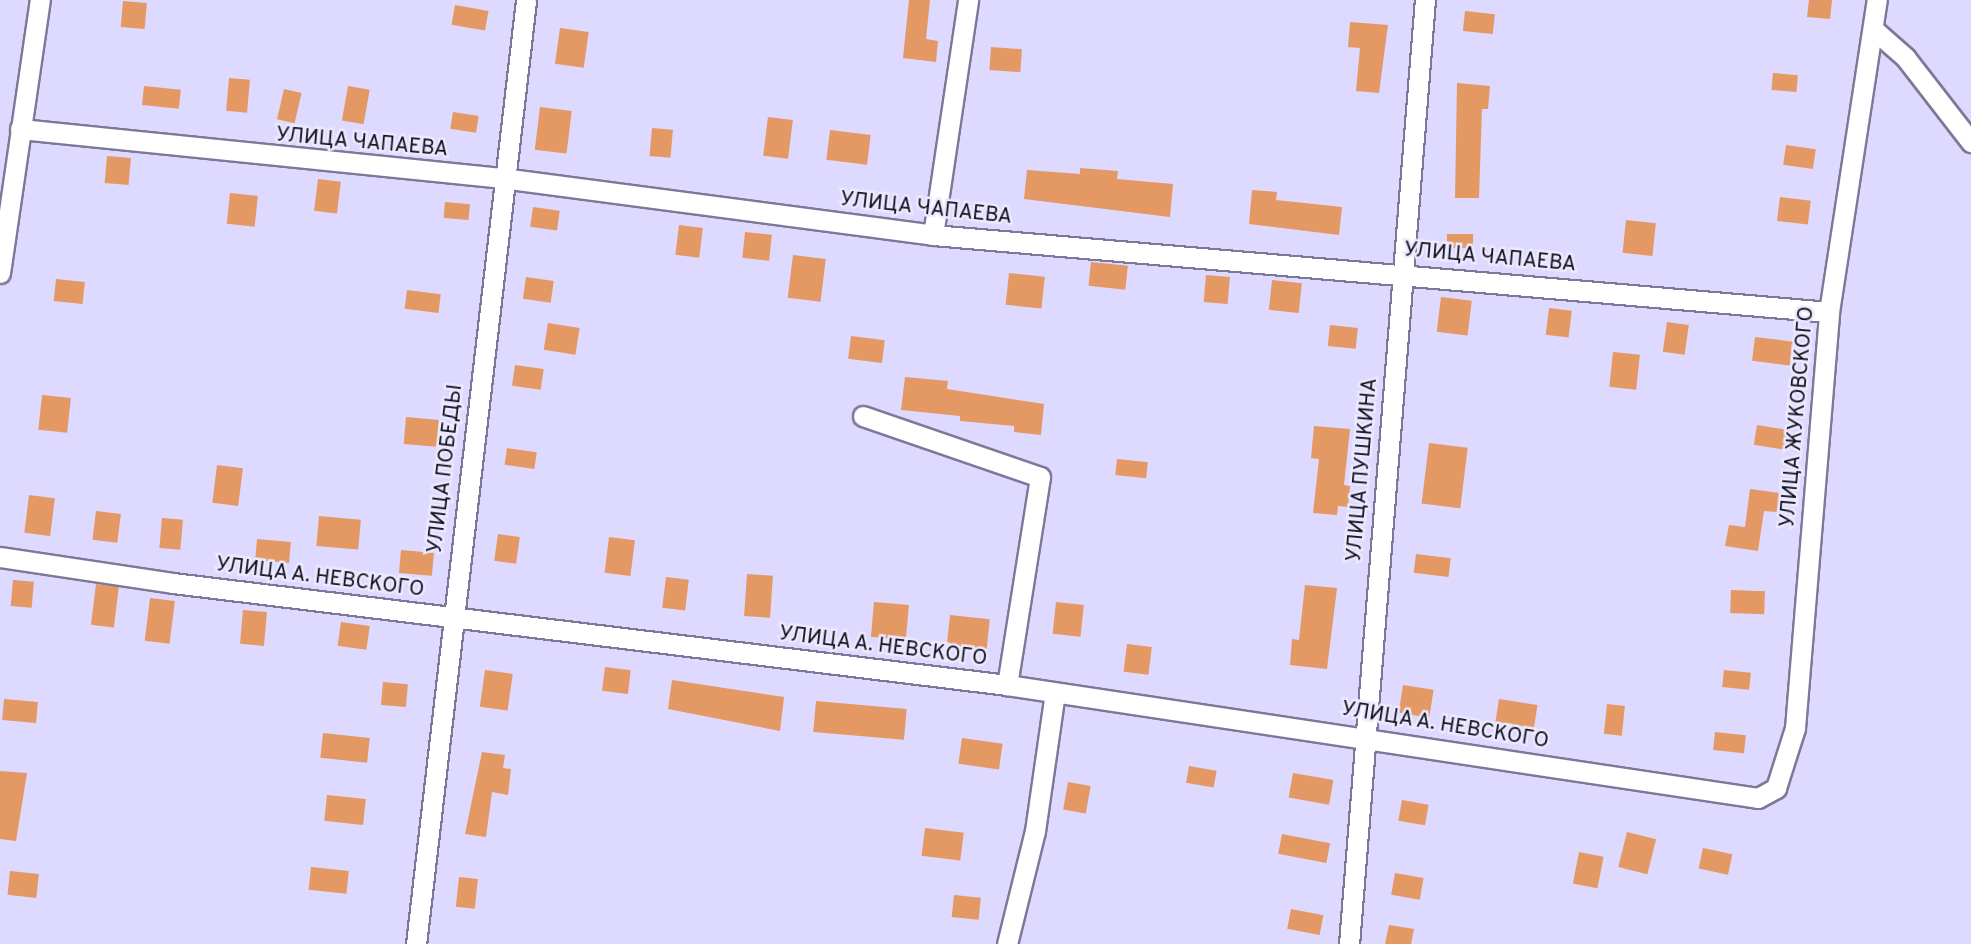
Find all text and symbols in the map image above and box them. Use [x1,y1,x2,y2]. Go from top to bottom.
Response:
street label: УЛИЦА ЧАПАЕВА [274,123,450,163]
street label: УЛИЦА ЧАПАЕВА [838,187,1014,231]
street label: УЛИЦА ЧАПАЕВА [1402,238,1578,278]
street label: УЛИЦА ЖУКОВСКОГО [1776,305,1820,529]
street label: УЛИЦА ПУШКИНА [1342,377,1384,563]
street label: УЛИЦА ПОБЕДЫ [423,383,469,555]
street label: УЛИЦА А. НЕВСКОГО [214,553,426,603]
street label: УЛИЦА А. НЕВСКОГО [777,622,989,672]
street label: УЛИЦА А. НЕВСКОГО [1339,697,1551,755]

